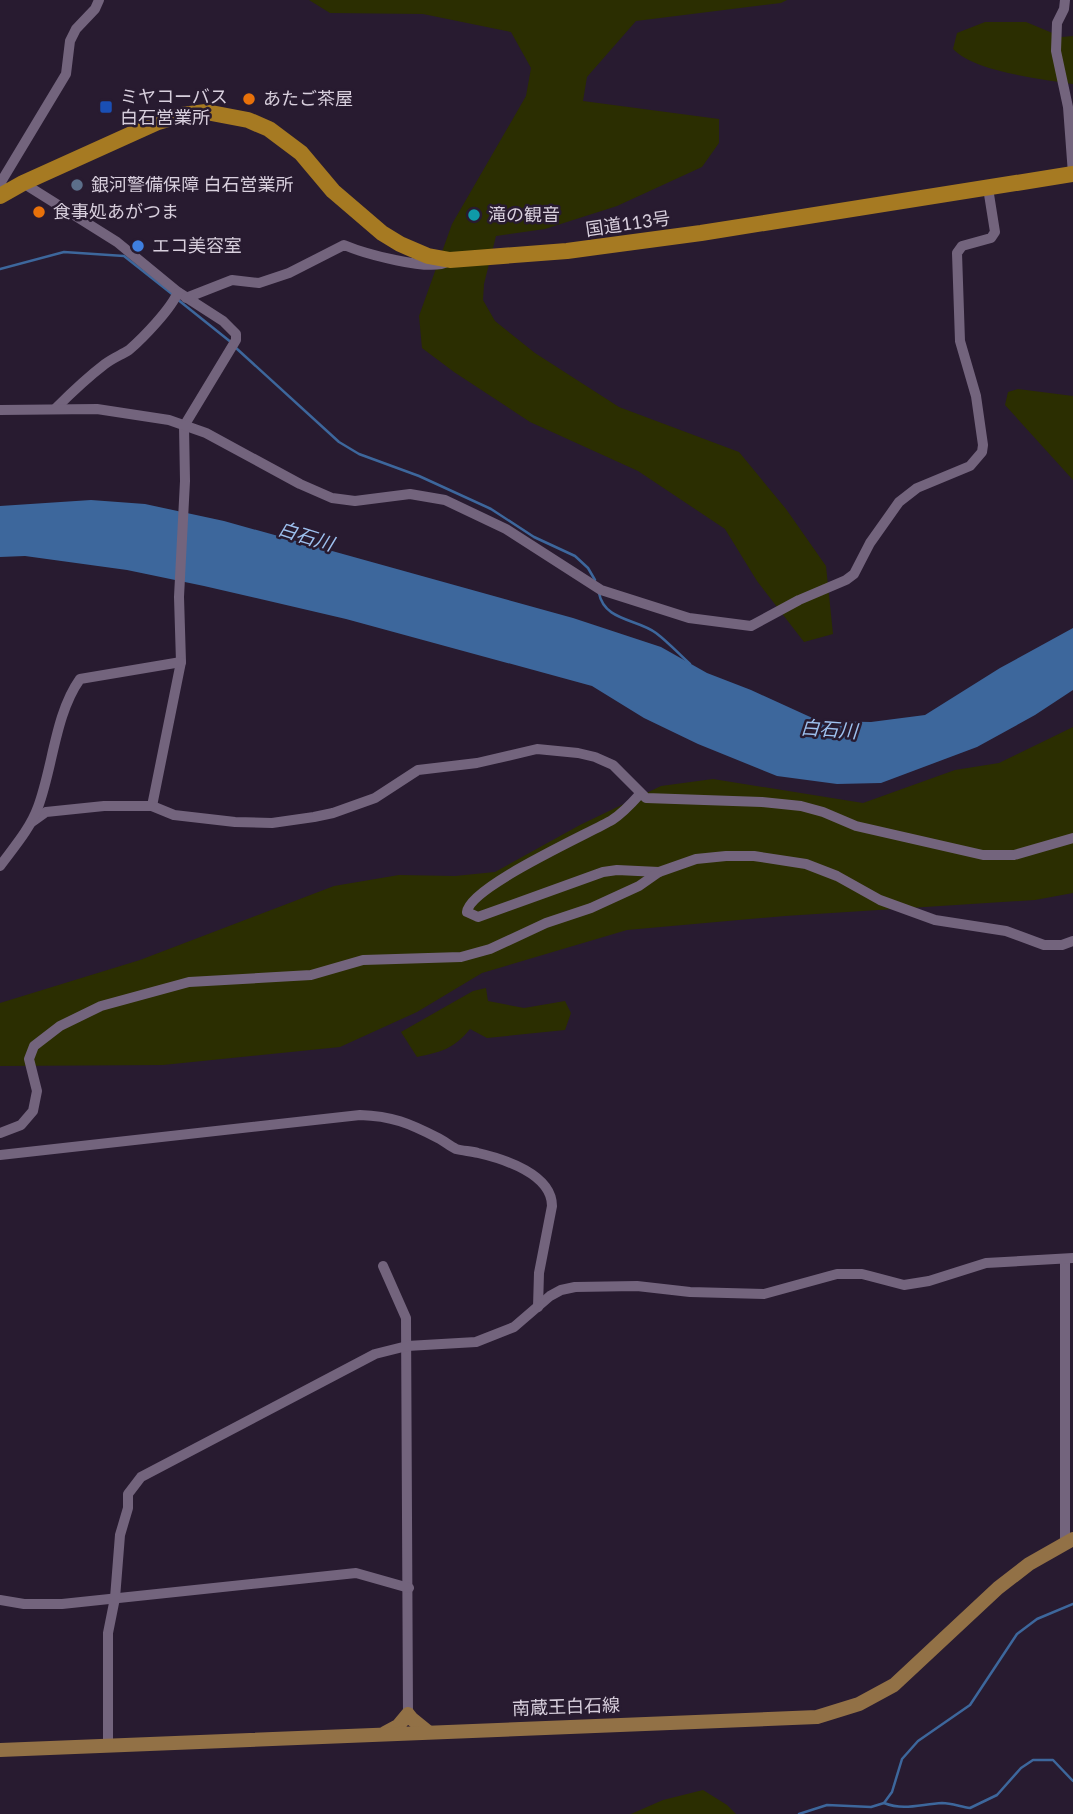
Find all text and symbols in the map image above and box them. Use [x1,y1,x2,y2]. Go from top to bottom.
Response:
place label: ミヤコーバス 白石営業所 [120,85,228,128]
place label: あたご茶屋 [263,87,353,109]
marker: あたご茶屋 [241,91,257,107]
marker: ミヤコーバス 白石営業所 [98,99,114,115]
place label: 銀河警備保障 白石営業所 [91,173,294,195]
marker: 銀河警備保障 白石営業所 [69,177,85,193]
place label: 食事処あがつま [53,200,179,222]
place label: 滝の観音 [488,203,560,225]
marker: 食事処あがつま [31,204,47,220]
street label: 国道113号 [584,206,672,240]
marker: 滝の観音 [466,207,482,223]
place label: エコ美容室 [152,234,242,256]
marker: エコ美容室 [130,238,146,254]
water label: 白石川 [276,516,339,555]
water label: 白石川 [800,715,860,742]
street label: 南蔵王白石線 [512,1693,620,1719]

